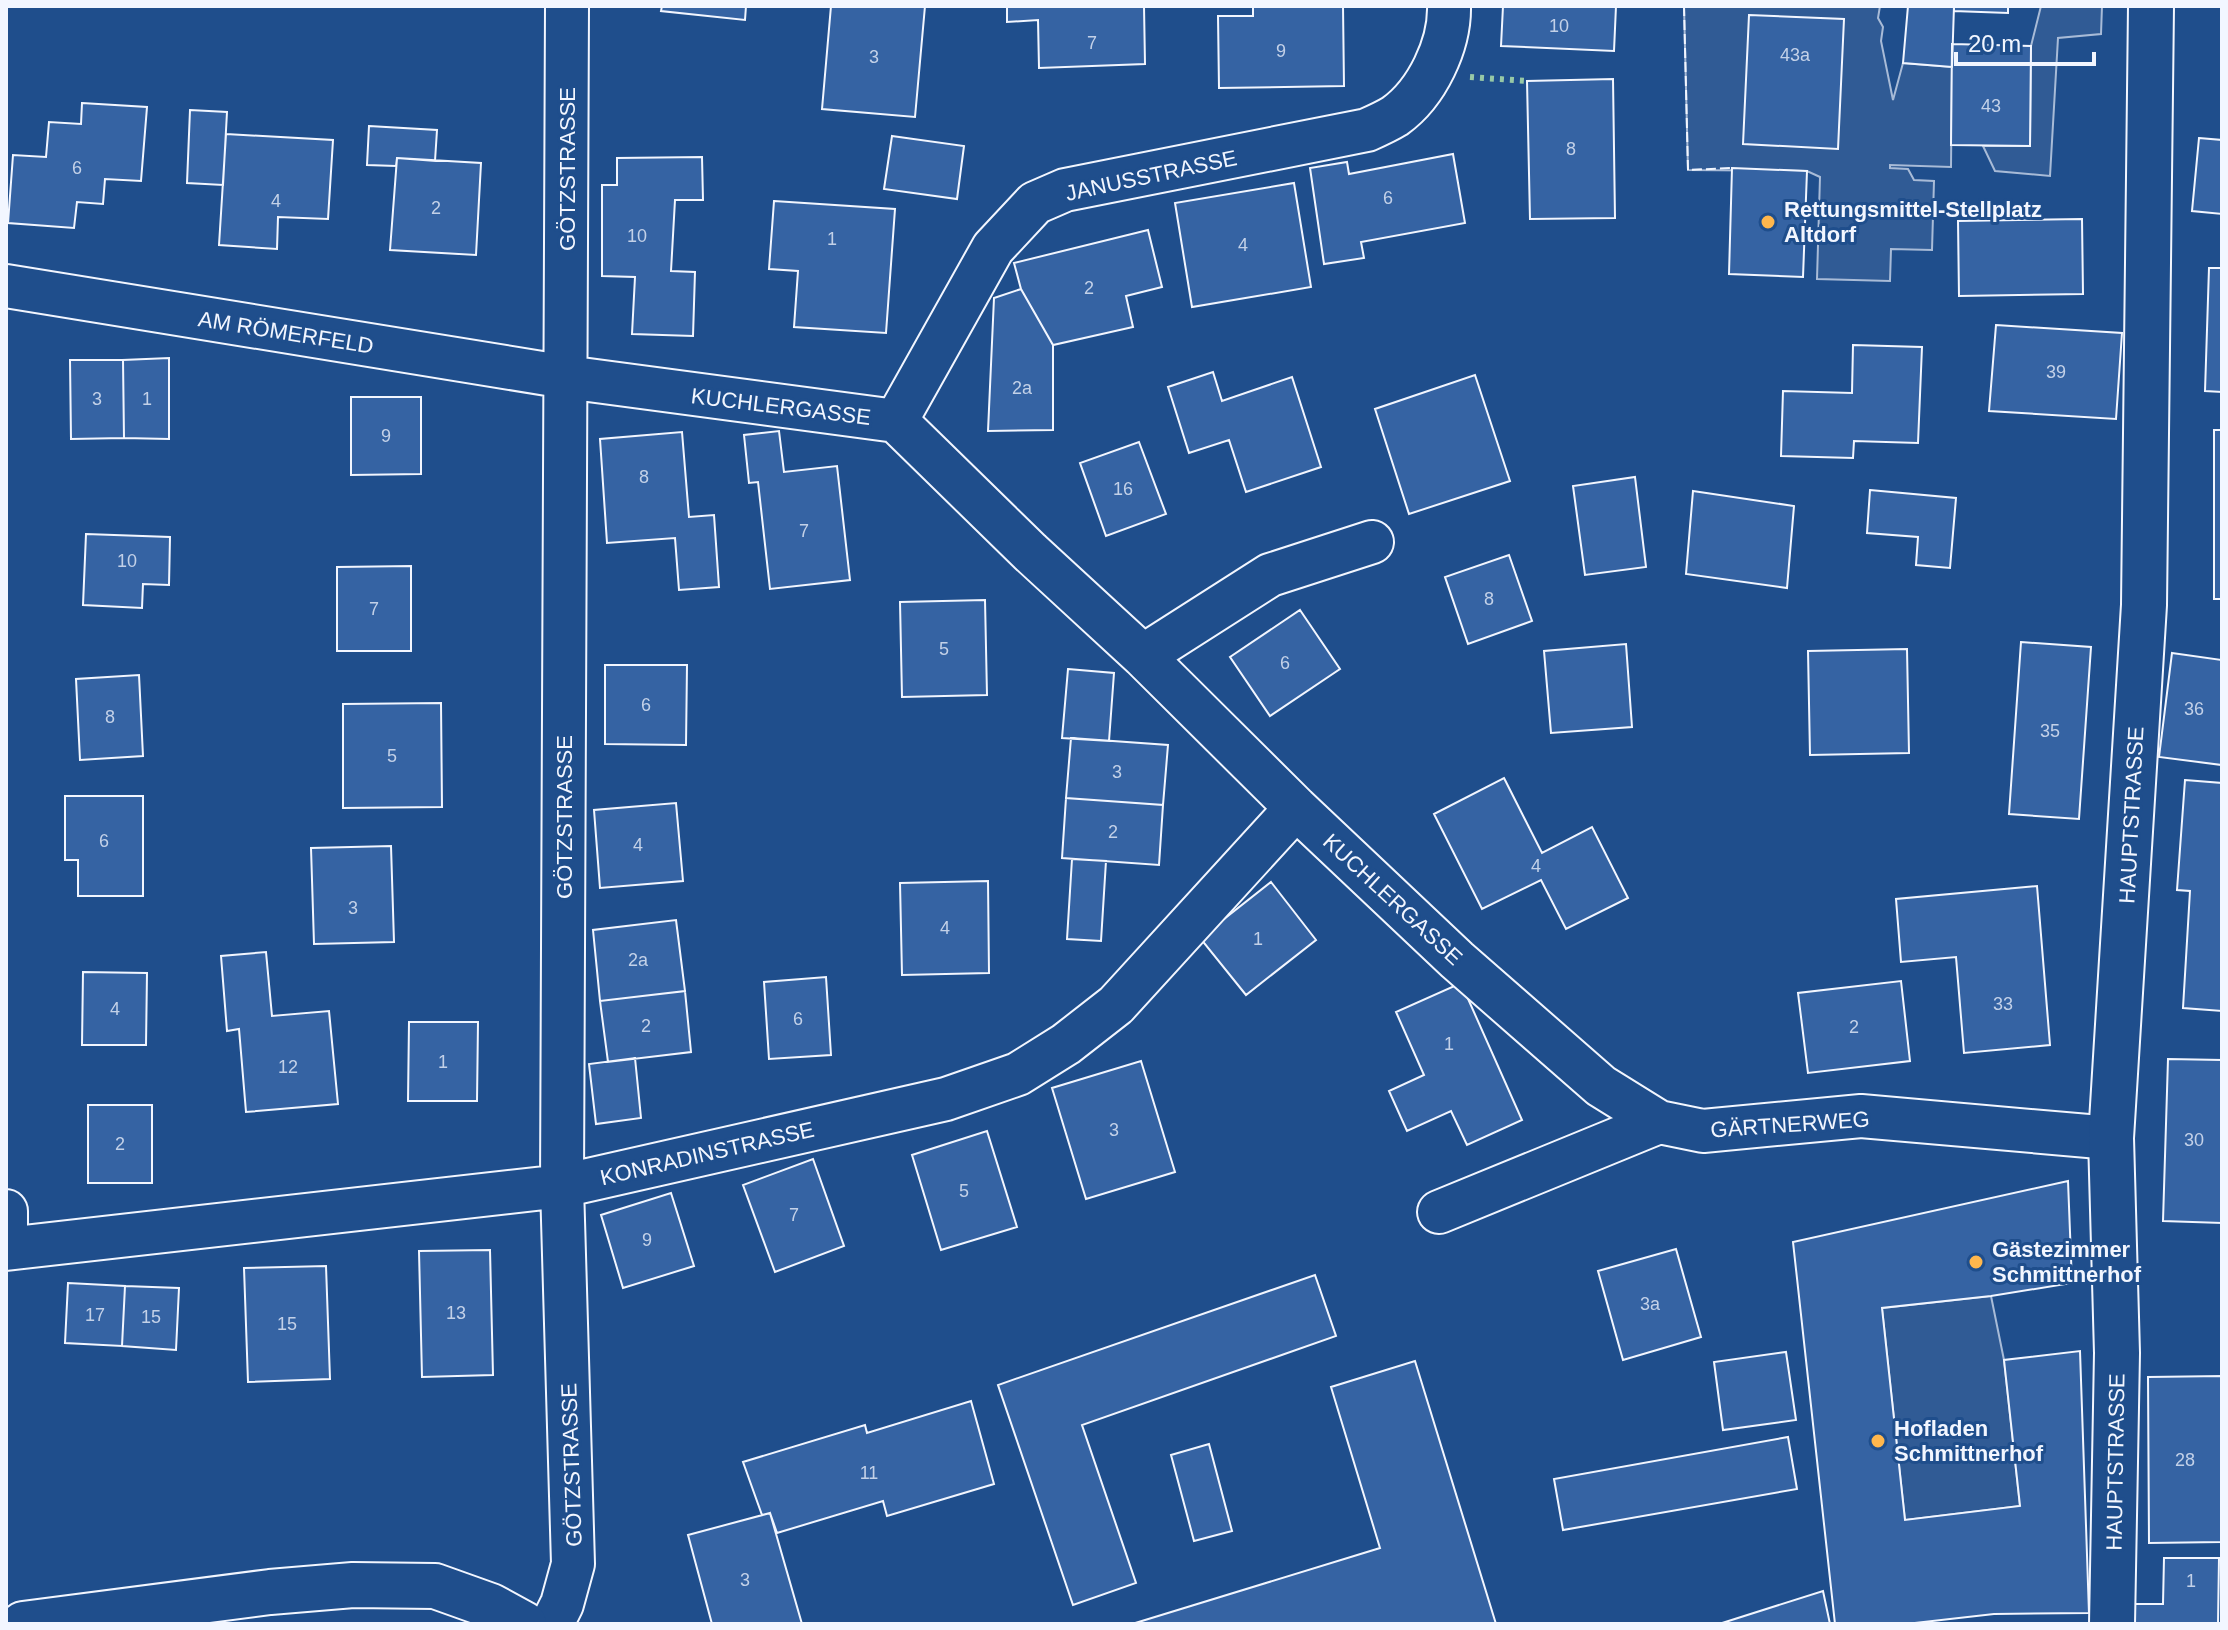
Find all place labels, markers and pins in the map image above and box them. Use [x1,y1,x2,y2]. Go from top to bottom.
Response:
place label: Rettungsmittel-Stellplatz Altdorf [1784,197,2042,247]
marker: Rettungsmittel-Stellplatz Altdorf [1759,213,1777,231]
place label: Gästezimmer Schmittnerhof [1992,1237,2142,1287]
marker: Gästezimmer Schmittnerhof [1967,1253,1985,1271]
place label: Hofladen Schmittnerhof [1894,1416,2044,1466]
marker: Hofladen Schmittnerhof [1869,1432,1887,1450]

